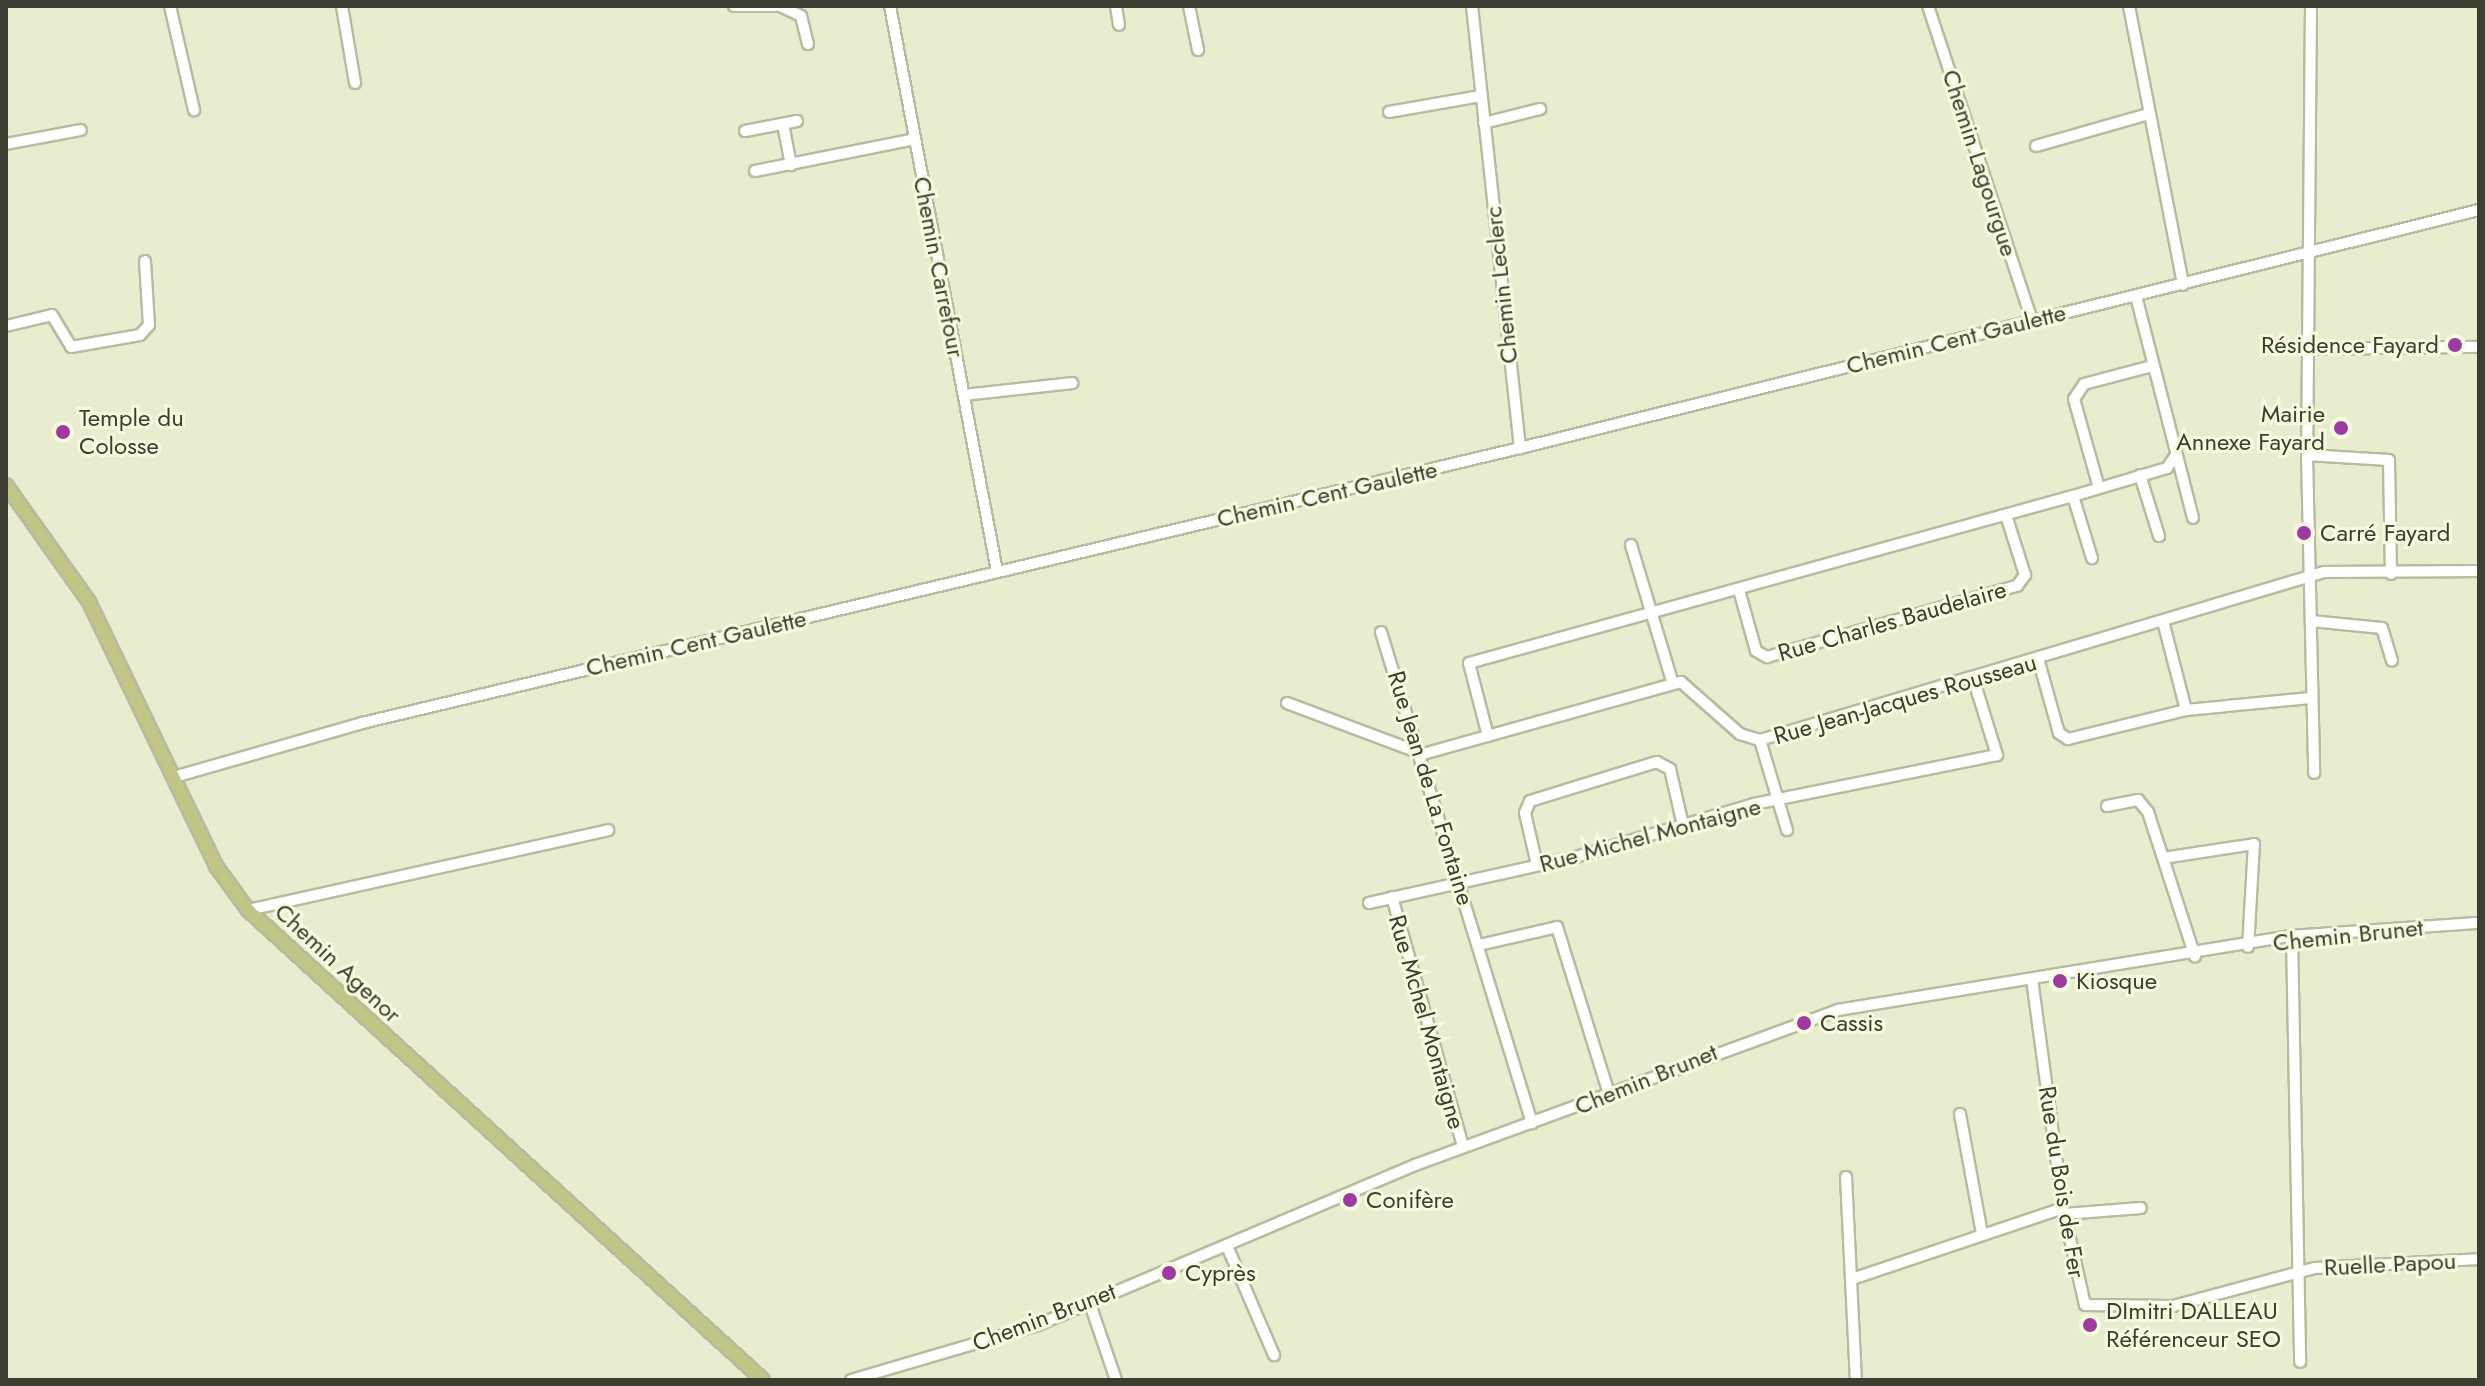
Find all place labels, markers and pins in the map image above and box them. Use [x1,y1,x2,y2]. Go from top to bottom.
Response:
place label: Résidence Fayard [2261,331,2439,359]
marker: Résidence Fayard [2446,336,2464,354]
place label: Mairie Annexe Fayard [2176,400,2325,456]
place label: Temple du Colosse [79,404,184,460]
marker: Mairie Annexe Fayard [2332,419,2350,437]
marker: Temple du Colosse [54,423,72,441]
place label: Carré Fayard [2320,519,2450,547]
marker: Carré Fayard [2295,524,2313,542]
place label: Kiosque [2076,967,2157,995]
marker: Kiosque [2051,972,2069,990]
place label: Cassis [1820,1009,1883,1037]
marker: Cassis [1795,1014,1813,1032]
place label: Conifère [1366,1186,1454,1214]
marker: Conifère [1341,1191,1359,1209]
place label: Cyprès [1185,1259,1256,1287]
marker: Cyprès [1160,1264,1178,1282]
place label: DImitri DALLEAU Référenceur SEO [2106,1297,2281,1353]
marker: DImitri DALLEAU Référenceur SEO [2081,1316,2099,1334]

